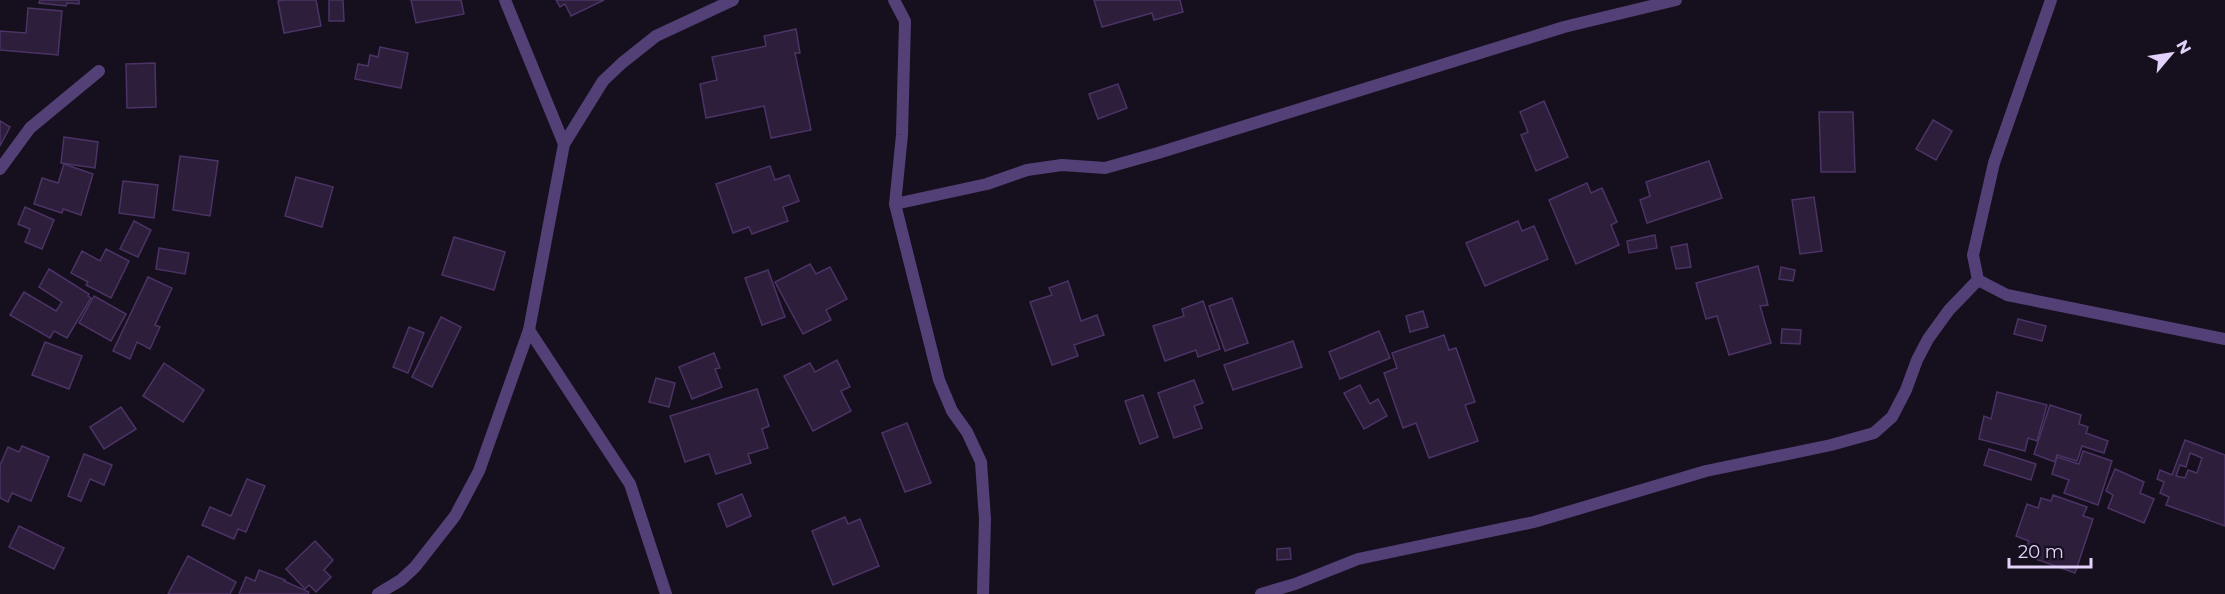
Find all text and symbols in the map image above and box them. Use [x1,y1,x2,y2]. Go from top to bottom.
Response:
north arrow [2141,24,2201,84]
text: N [2172,37,2195,57]
scale bar [2009,531,2092,569]
text: 20 m [2018,541,2064,563]

